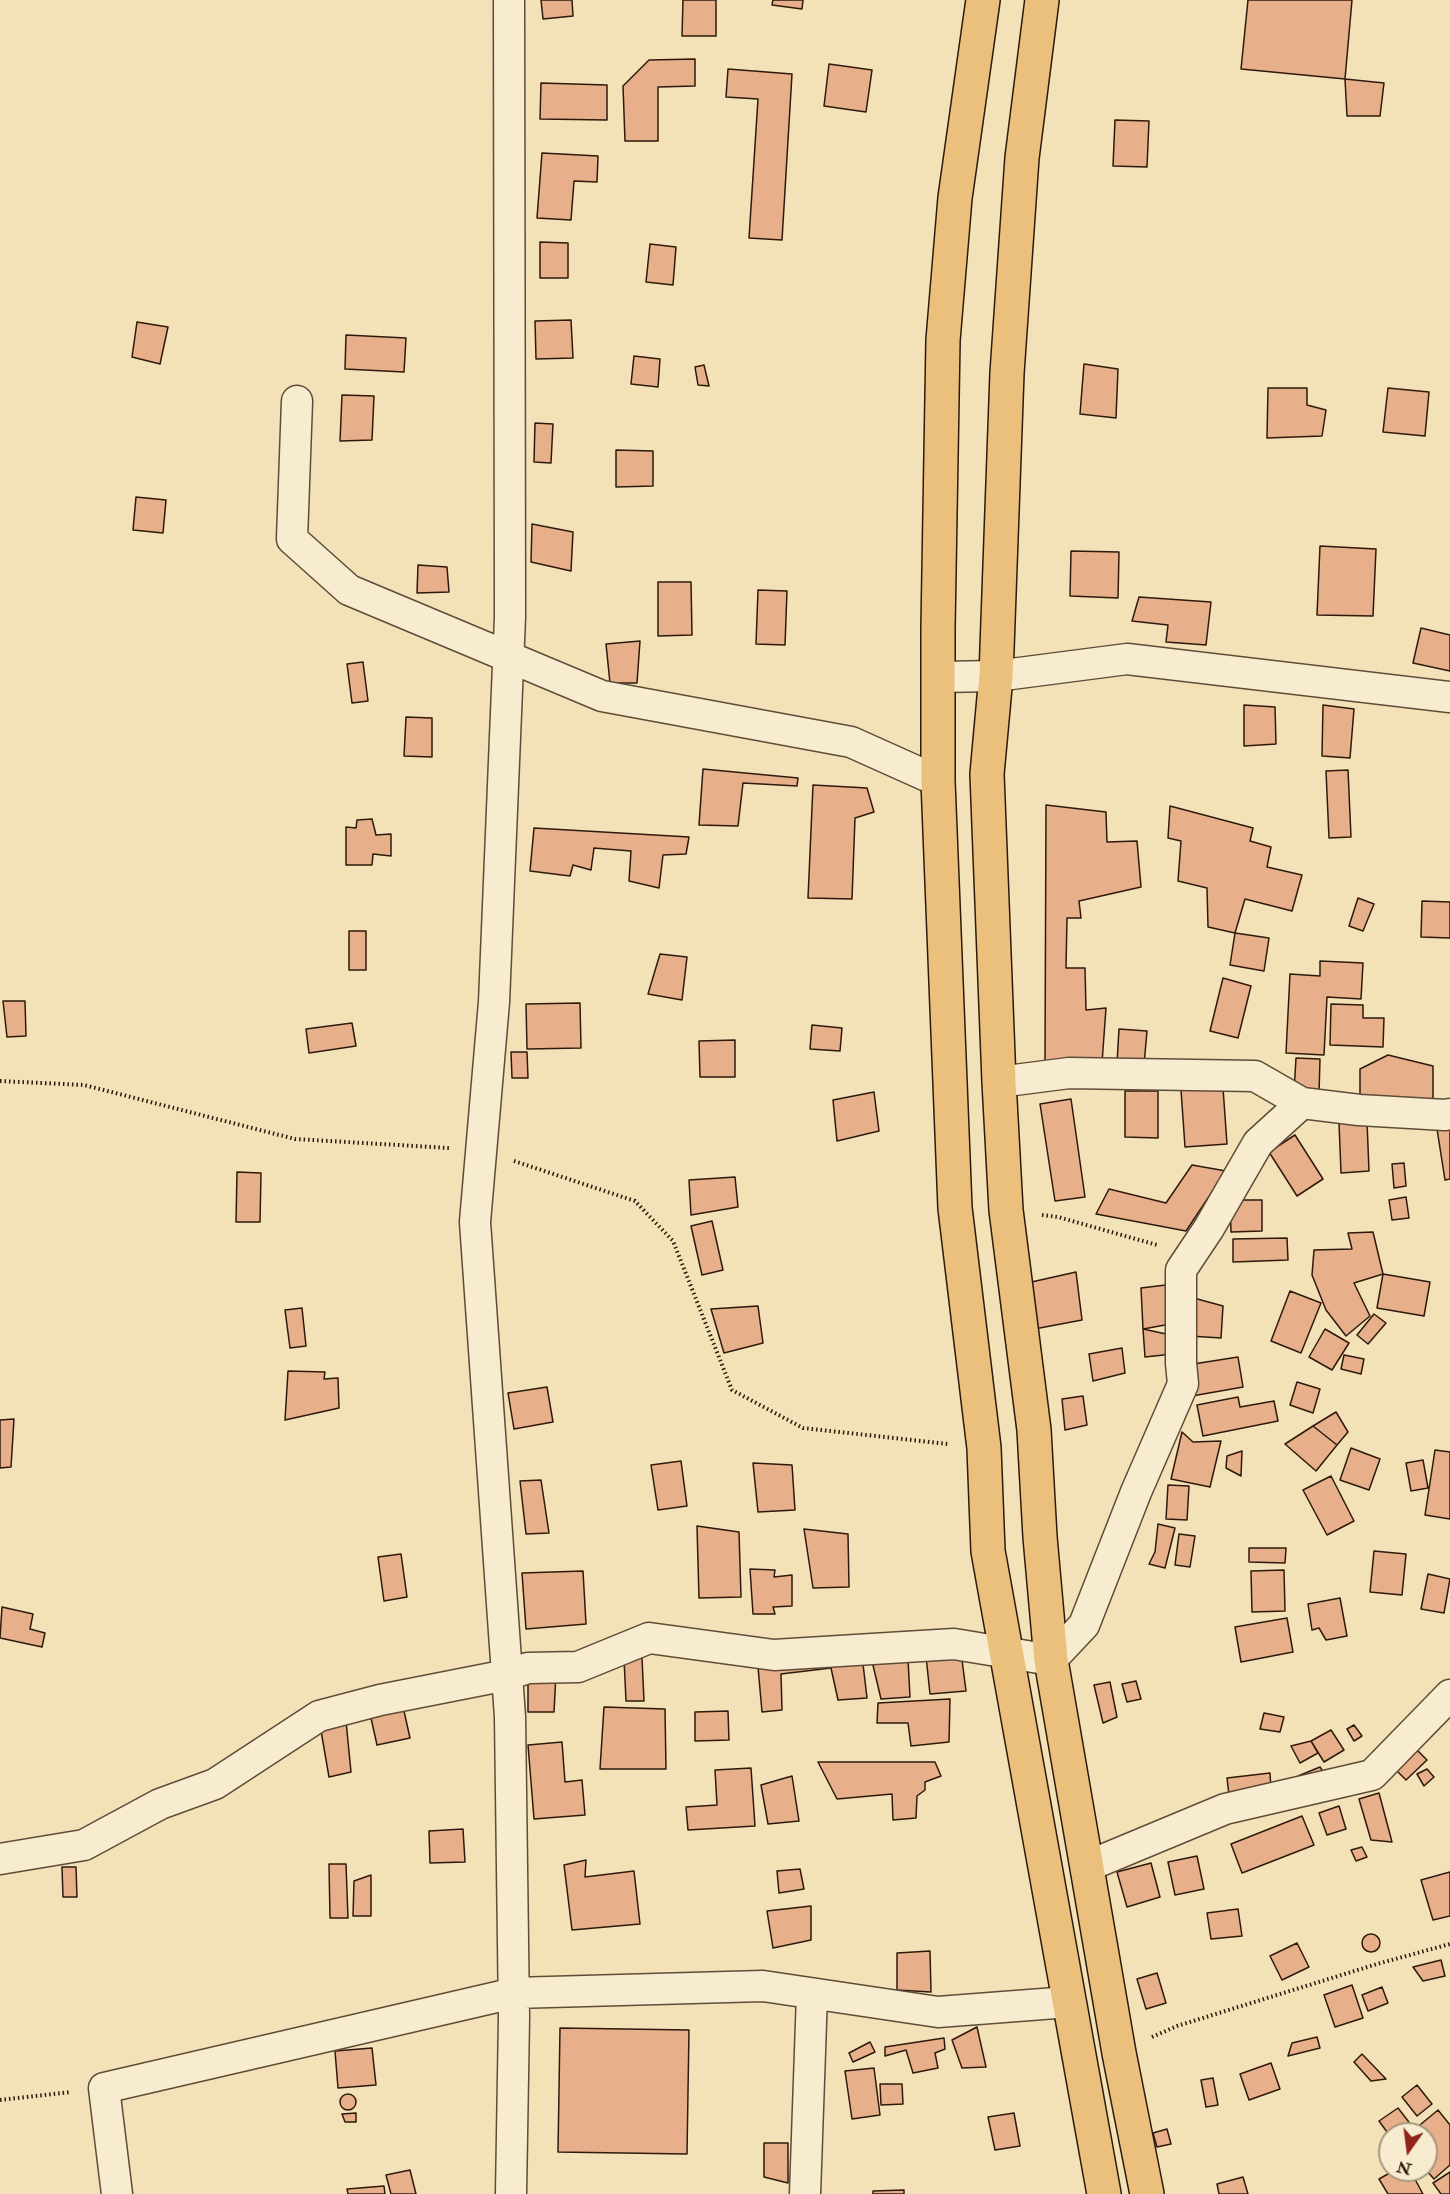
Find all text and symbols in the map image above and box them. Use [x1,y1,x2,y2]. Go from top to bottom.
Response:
north arrow [1378,2122,1438,2182]
text: N [1395,2156,1414,2179]

